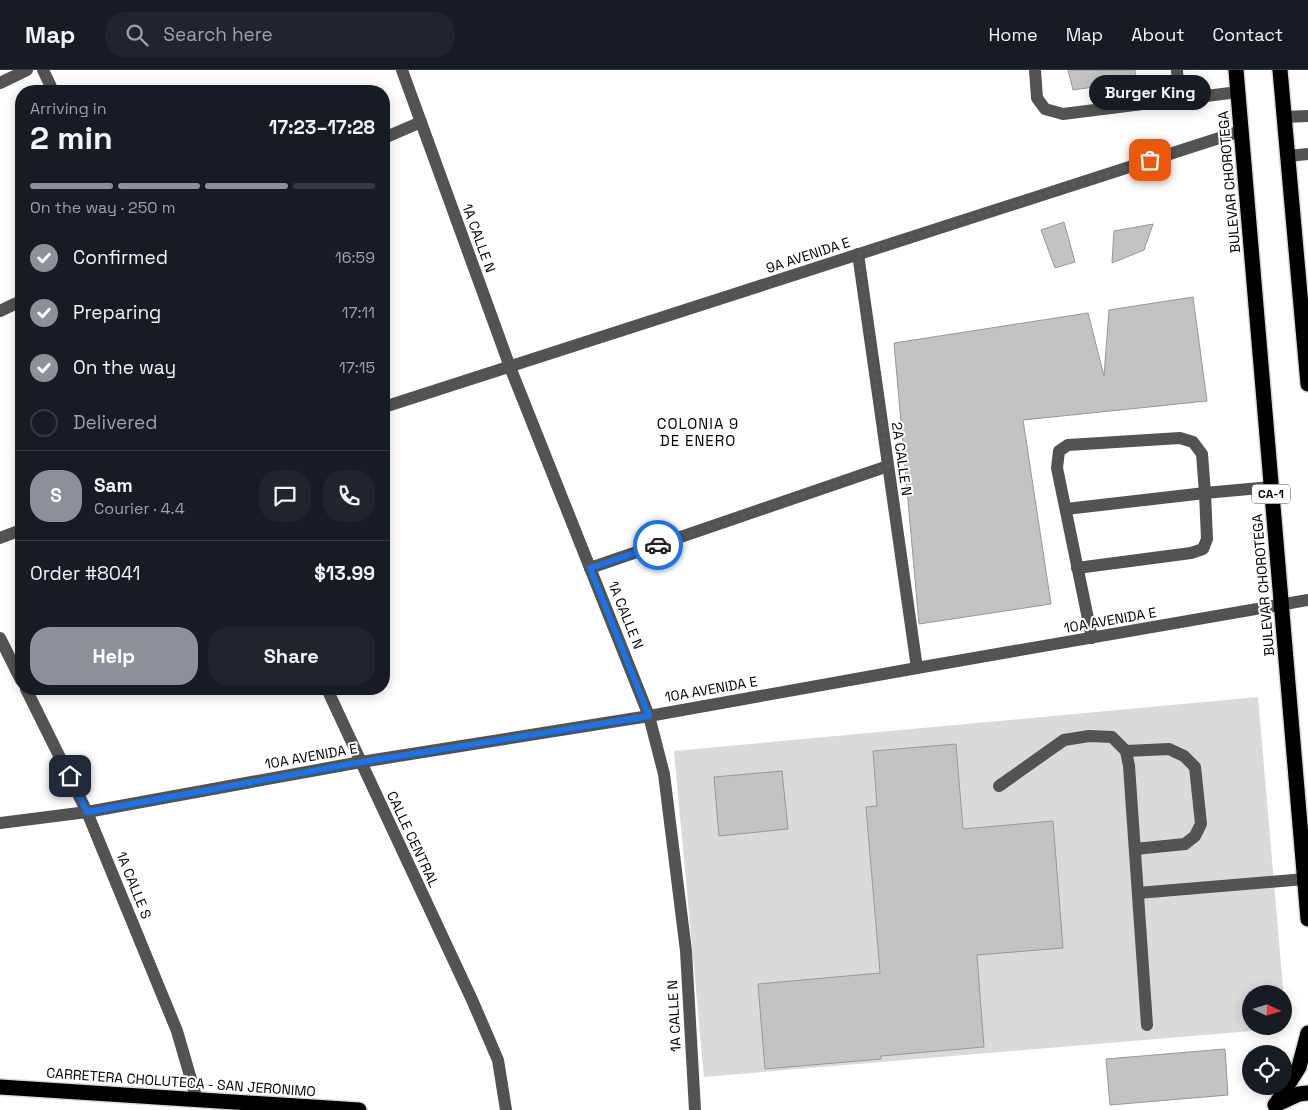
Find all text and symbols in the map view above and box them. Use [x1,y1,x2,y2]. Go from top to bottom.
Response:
search box [105,12,455,57]
text: Map [25,19,75,50]
icon: search [123,21,151,49]
text: Search here [163,22,273,47]
text: Home [989,23,1038,46]
text: Map [1066,23,1103,46]
text: About [1131,23,1185,46]
text: Contact [1213,23,1283,46]
callout: Burger King [1089,75,1211,110]
text: Burger King [1105,82,1195,103]
text: Arriving in [30,98,107,119]
street label: BULEVAR CHOROTEGA [1214,110,1244,254]
text: 17:23–17:28 [269,115,375,140]
text: 2 min [30,118,113,158]
pin [1129,139,1171,181]
icon: bag [1136,146,1164,174]
text: On the way · 250 m [30,197,175,218]
street label: 1A CALLE N [458,201,500,275]
street label: 9A AVENIDA E [764,233,852,277]
icon: check [30,244,58,272]
text: Confirmed [73,245,168,270]
text: 16:59 [335,247,375,268]
icon: check [30,299,58,327]
text: Preparing [73,300,161,325]
text: 17:11 [342,302,375,323]
icon: check [30,354,58,382]
text: On the way [73,355,176,380]
text: 17:15 [339,357,375,378]
text: Delivered [73,410,158,435]
district label: COLONIA 9 DE ENERO [657,414,739,450]
street label: 2A CALLE N [888,421,916,497]
button: chat [259,470,311,522]
button: phone [323,470,375,522]
text: Sam [94,473,133,498]
text: S [50,483,62,508]
road number: CA-1 [1252,484,1290,504]
text: Courier · 4.4 [94,498,185,519]
street label: BULEVAR CHOROTEGA [1248,513,1278,657]
courier [633,520,683,570]
icon: car [644,531,672,559]
text: Order #8041 [30,561,140,586]
text: $13.99 [314,561,375,586]
street label: 1A CALLE N [604,578,648,652]
street label: 10A AVENIDA E [1062,603,1158,637]
button: Help [30,627,198,685]
button: Share [208,627,375,685]
street label: 10A AVENIDA E [663,672,759,706]
street label: 10A AVENIDA E [263,739,359,773]
pin [49,755,91,797]
icon: home [56,762,84,790]
street label: CALLE CENTRAL [383,788,443,890]
street label: 1A CALLE S [112,849,156,921]
street label: 1A CALLE N [663,980,685,1052]
north arrow [1242,985,1292,1035]
map controls [1242,985,1292,1095]
button: locate [1242,1045,1292,1095]
street label: CARRETERA CHOLUTECA - SAN JERONIMO [46,1064,316,1100]

